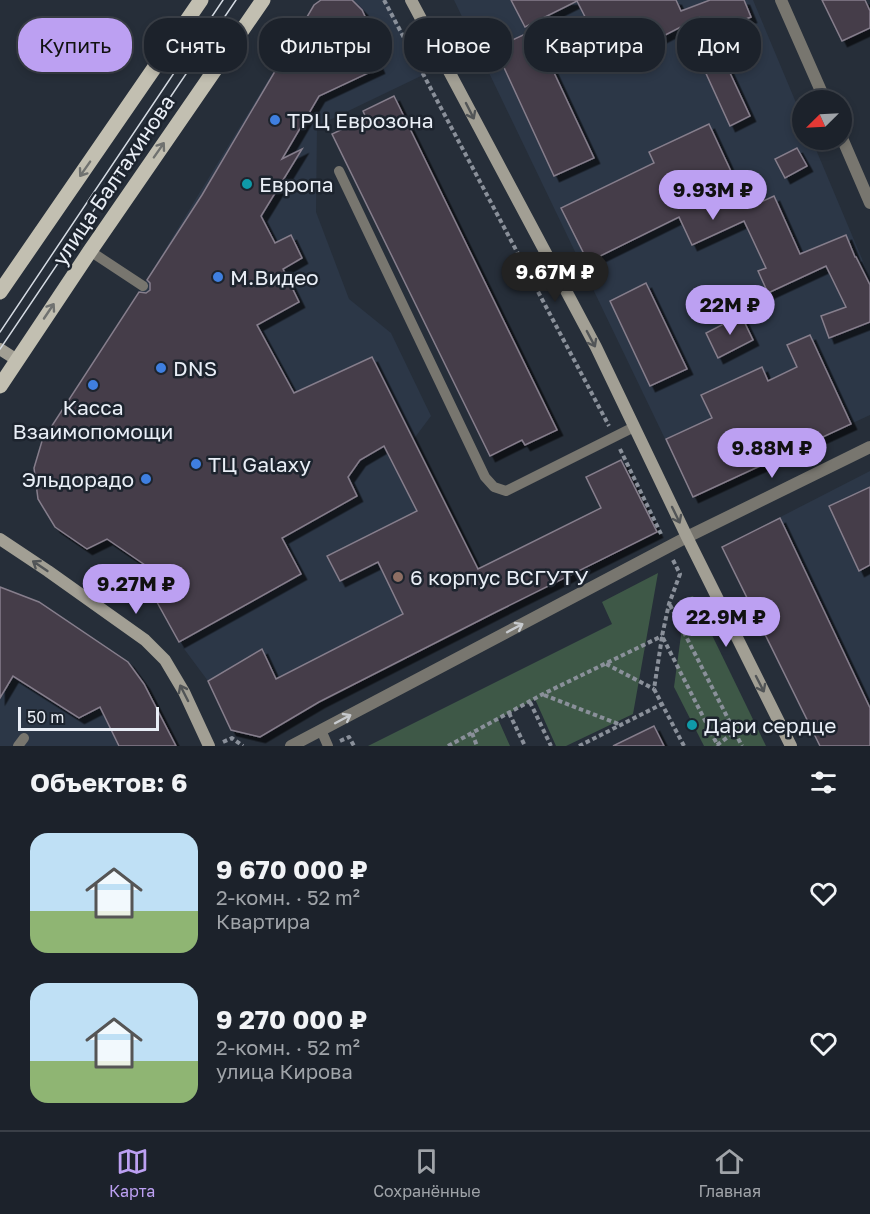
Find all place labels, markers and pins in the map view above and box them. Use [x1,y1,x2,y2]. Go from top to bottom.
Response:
place label: ТРЦ Еврозона [287,107,434,133]
marker: ТРЦ Еврозона [268,113,282,127]
pin: 9.93M ₽ [658,170,768,221]
place label: Европа [259,171,334,197]
marker: Европа [240,177,254,191]
pin: 9.67M ₽ [500,252,610,303]
place label: М.Видео [230,264,319,290]
marker: М.Видео [211,270,225,284]
pin: 22M ₽ [688,285,772,336]
place label: DNS [173,355,217,381]
marker: DNS [154,361,168,375]
marker: Касса Взаимопомощи [86,378,100,392]
place label: Касса Взаимопомощи [13,394,173,444]
pin: 9.88M ₽ [717,428,827,479]
place label: ТЦ Galaxy [208,451,311,477]
marker: ТЦ Galaxy [189,457,203,471]
place label: Эльдорадо [22,466,134,492]
marker: Эльдорадо [139,472,153,486]
pin: 9.27M ₽ [81,564,191,615]
place label: 6 корпус ВСГУТУ [410,564,589,590]
marker: 6 корпус ВСГУТУ [391,570,405,584]
pin: 22.9M ₽ [671,597,781,648]
place label: Дари сердце [704,712,836,738]
marker: Дари сердце [685,718,699,732]

